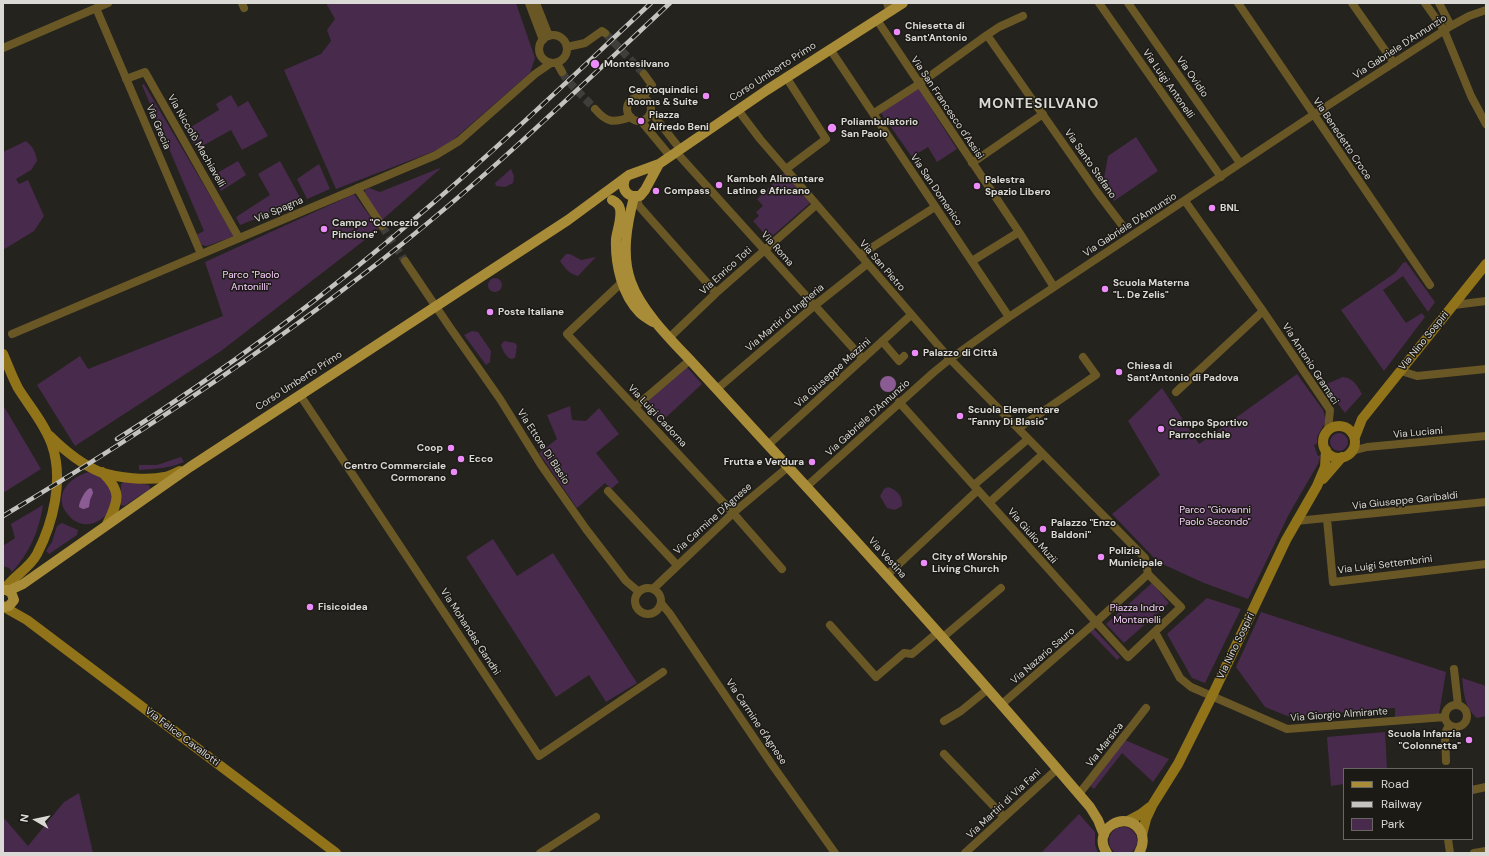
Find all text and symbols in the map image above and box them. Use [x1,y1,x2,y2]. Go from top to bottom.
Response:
street label: Via Gabriele D'Annunzio [1351,12,1449,82]
place label: Chiesetta di Sant'Antonio [905,20,967,44]
marker: Chiesetta di Sant'Antonio [892,27,902,37]
street label: Corso Umberto Primo [728,40,818,104]
street label: Via Luigi Antonelli [1140,47,1196,121]
street label: Via San Francesco d'Assisi [908,54,986,162]
street label: Via Ovidio [1174,54,1210,100]
marker: Montesilvano [589,58,601,70]
place label: Montesilvano [604,58,670,70]
place label: Centoquindici Rooms & Suite [627,84,698,108]
marker: Centoquindici Rooms & Suite [701,91,711,101]
street label: Via Niccolò Machiavelli [164,92,228,190]
district label: MONTESILVANO [979,96,1099,112]
street label: Via Benedetto Croce [1310,96,1374,182]
street label: Via Grecia [143,103,173,151]
place label: Piazza Alfredo Beni [649,109,709,132]
marker: Piazza Alfredo Beni [636,116,646,126]
place label: Poliambulatorio San Paolo [841,116,918,140]
marker: Poliambulatorio San Paolo [826,122,838,134]
street label: Via Santo Stefano [1062,127,1118,201]
street label: Via San Domenico [908,152,964,228]
place label: Kamboh Alimentare Latino e Africano [727,173,824,196]
place label: Palestra Spazio Libero [985,174,1051,198]
marker: Kamboh Alimentare Latino e Africano [714,180,724,190]
marker: Palestra Spazio Libero [972,181,982,191]
place label: Compass [664,185,710,197]
marker: Compass [651,186,661,196]
street label: Via Gabriele D'Annunzio [1081,190,1179,260]
street label: Via Spagna [253,194,305,226]
place label: BNL [1220,202,1239,214]
marker: BNL [1207,203,1217,213]
place label: Campo "Concezio Pincione" [332,217,419,240]
marker: Campo "Concezio Pincione" [319,224,329,234]
street label: Via Roma [758,229,796,269]
street label: Via San Pietro [857,238,907,294]
street label: Via Enrico Toti [698,245,754,297]
park label: Parco "Paolo Antonilli" [223,269,279,292]
place label: Scuola Materna "L. De Zelis" [1113,277,1189,300]
street label: Via Martiri d'Ungheria [743,282,827,354]
marker: Scuola Materna "L. De Zelis" [1100,284,1110,294]
place label: Poste Italiane [498,306,564,318]
marker: Poste Italiane [485,307,495,317]
street label: Via Nino Sospiri [1397,309,1451,373]
street label: Via Antonio Gramsci [1279,321,1341,407]
street label: Via Giuseppe Mazzini [793,336,873,410]
place label: Palazzo di Città [923,347,998,359]
marker: Palazzo di Città [910,348,920,358]
street label: Corso Umberto Primo [254,349,344,413]
place label: Chiesa di Sant'Antonio di Padova [1127,360,1239,384]
marker: Chiesa di Sant'Antonio di Padova [1114,367,1124,377]
street label: Via Gabriele D'Annunzio [823,377,913,459]
street label: Via Luigi Cadorna [625,382,689,450]
place label: Scuola Elementare "Fanny Di Blasio" [968,404,1060,428]
street label: Via Ettore Di Blasio [514,407,572,487]
marker: Scuola Elementare "Fanny Di Blasio" [955,411,965,421]
place label: Campo Sportivo Parrocchiale [1169,417,1248,440]
marker: Campo Sportivo Parrocchiale [1156,424,1166,434]
street label: Via Luciani [1393,425,1443,441]
place label: Coop [417,442,443,454]
marker: Coop [446,443,456,453]
place label: Ecco [469,453,493,465]
marker: Ecco [456,454,466,464]
place label: Frutta e Verdura [724,456,804,468]
marker: Frutta e Verdura [807,457,817,467]
place label: Centro Commerciale Cormorano [344,460,446,484]
marker: Centro Commerciale Cormorano [449,467,459,477]
street label: Via Carmine D'Agnese [671,481,755,557]
street label: Via Giuseppe Garibaldi [1352,489,1458,513]
park label: Parco "Giovanni Paolo Secondo" [1179,504,1251,528]
street label: Via Giulio Muzii [1005,506,1059,566]
place label: Palazzo "Enzo Baldoni" [1051,517,1116,540]
marker: Palazzo "Enzo Baldoni" [1038,524,1048,534]
street label: Via Vestina [865,535,909,581]
place label: Polizia Municipale [1109,545,1163,568]
place label: City of Worship Living Church [932,551,1008,574]
marker: Polizia Municipale [1096,552,1106,562]
street label: Via Luigi Settembrini [1337,553,1433,577]
marker: City of Worship Living Church [919,558,929,568]
street label: Via Mohandas Gandhi [437,586,503,678]
place label: Fisicoidea [318,601,368,613]
marker: Fisicoidea [305,602,315,612]
park label: Piazza Indro Montanelli [1110,602,1164,626]
street label: Via Nino Sospiri [1215,611,1257,681]
street label: Via Nazario Sauro [1009,625,1077,687]
street label: Via Carmine d'Agnese [723,677,789,767]
street label: Via Felice Cavallotti [142,705,222,769]
street label: Via Giorgio Almirante [1290,706,1388,724]
street label: Via Marsica [1084,720,1126,770]
place label: Scuola Infanzia "Colonnetta" [1388,728,1461,752]
marker: Scuola Infanzia "Colonnetta" [1464,735,1474,745]
street label: Via Martiri di Via Fani [964,767,1044,841]
legend [1343,768,1473,840]
text: Road [1381,776,1409,792]
text: Railway [1381,796,1422,812]
north arrow [16,800,56,840]
text: N [17,813,32,823]
text: Park [1381,816,1405,832]

